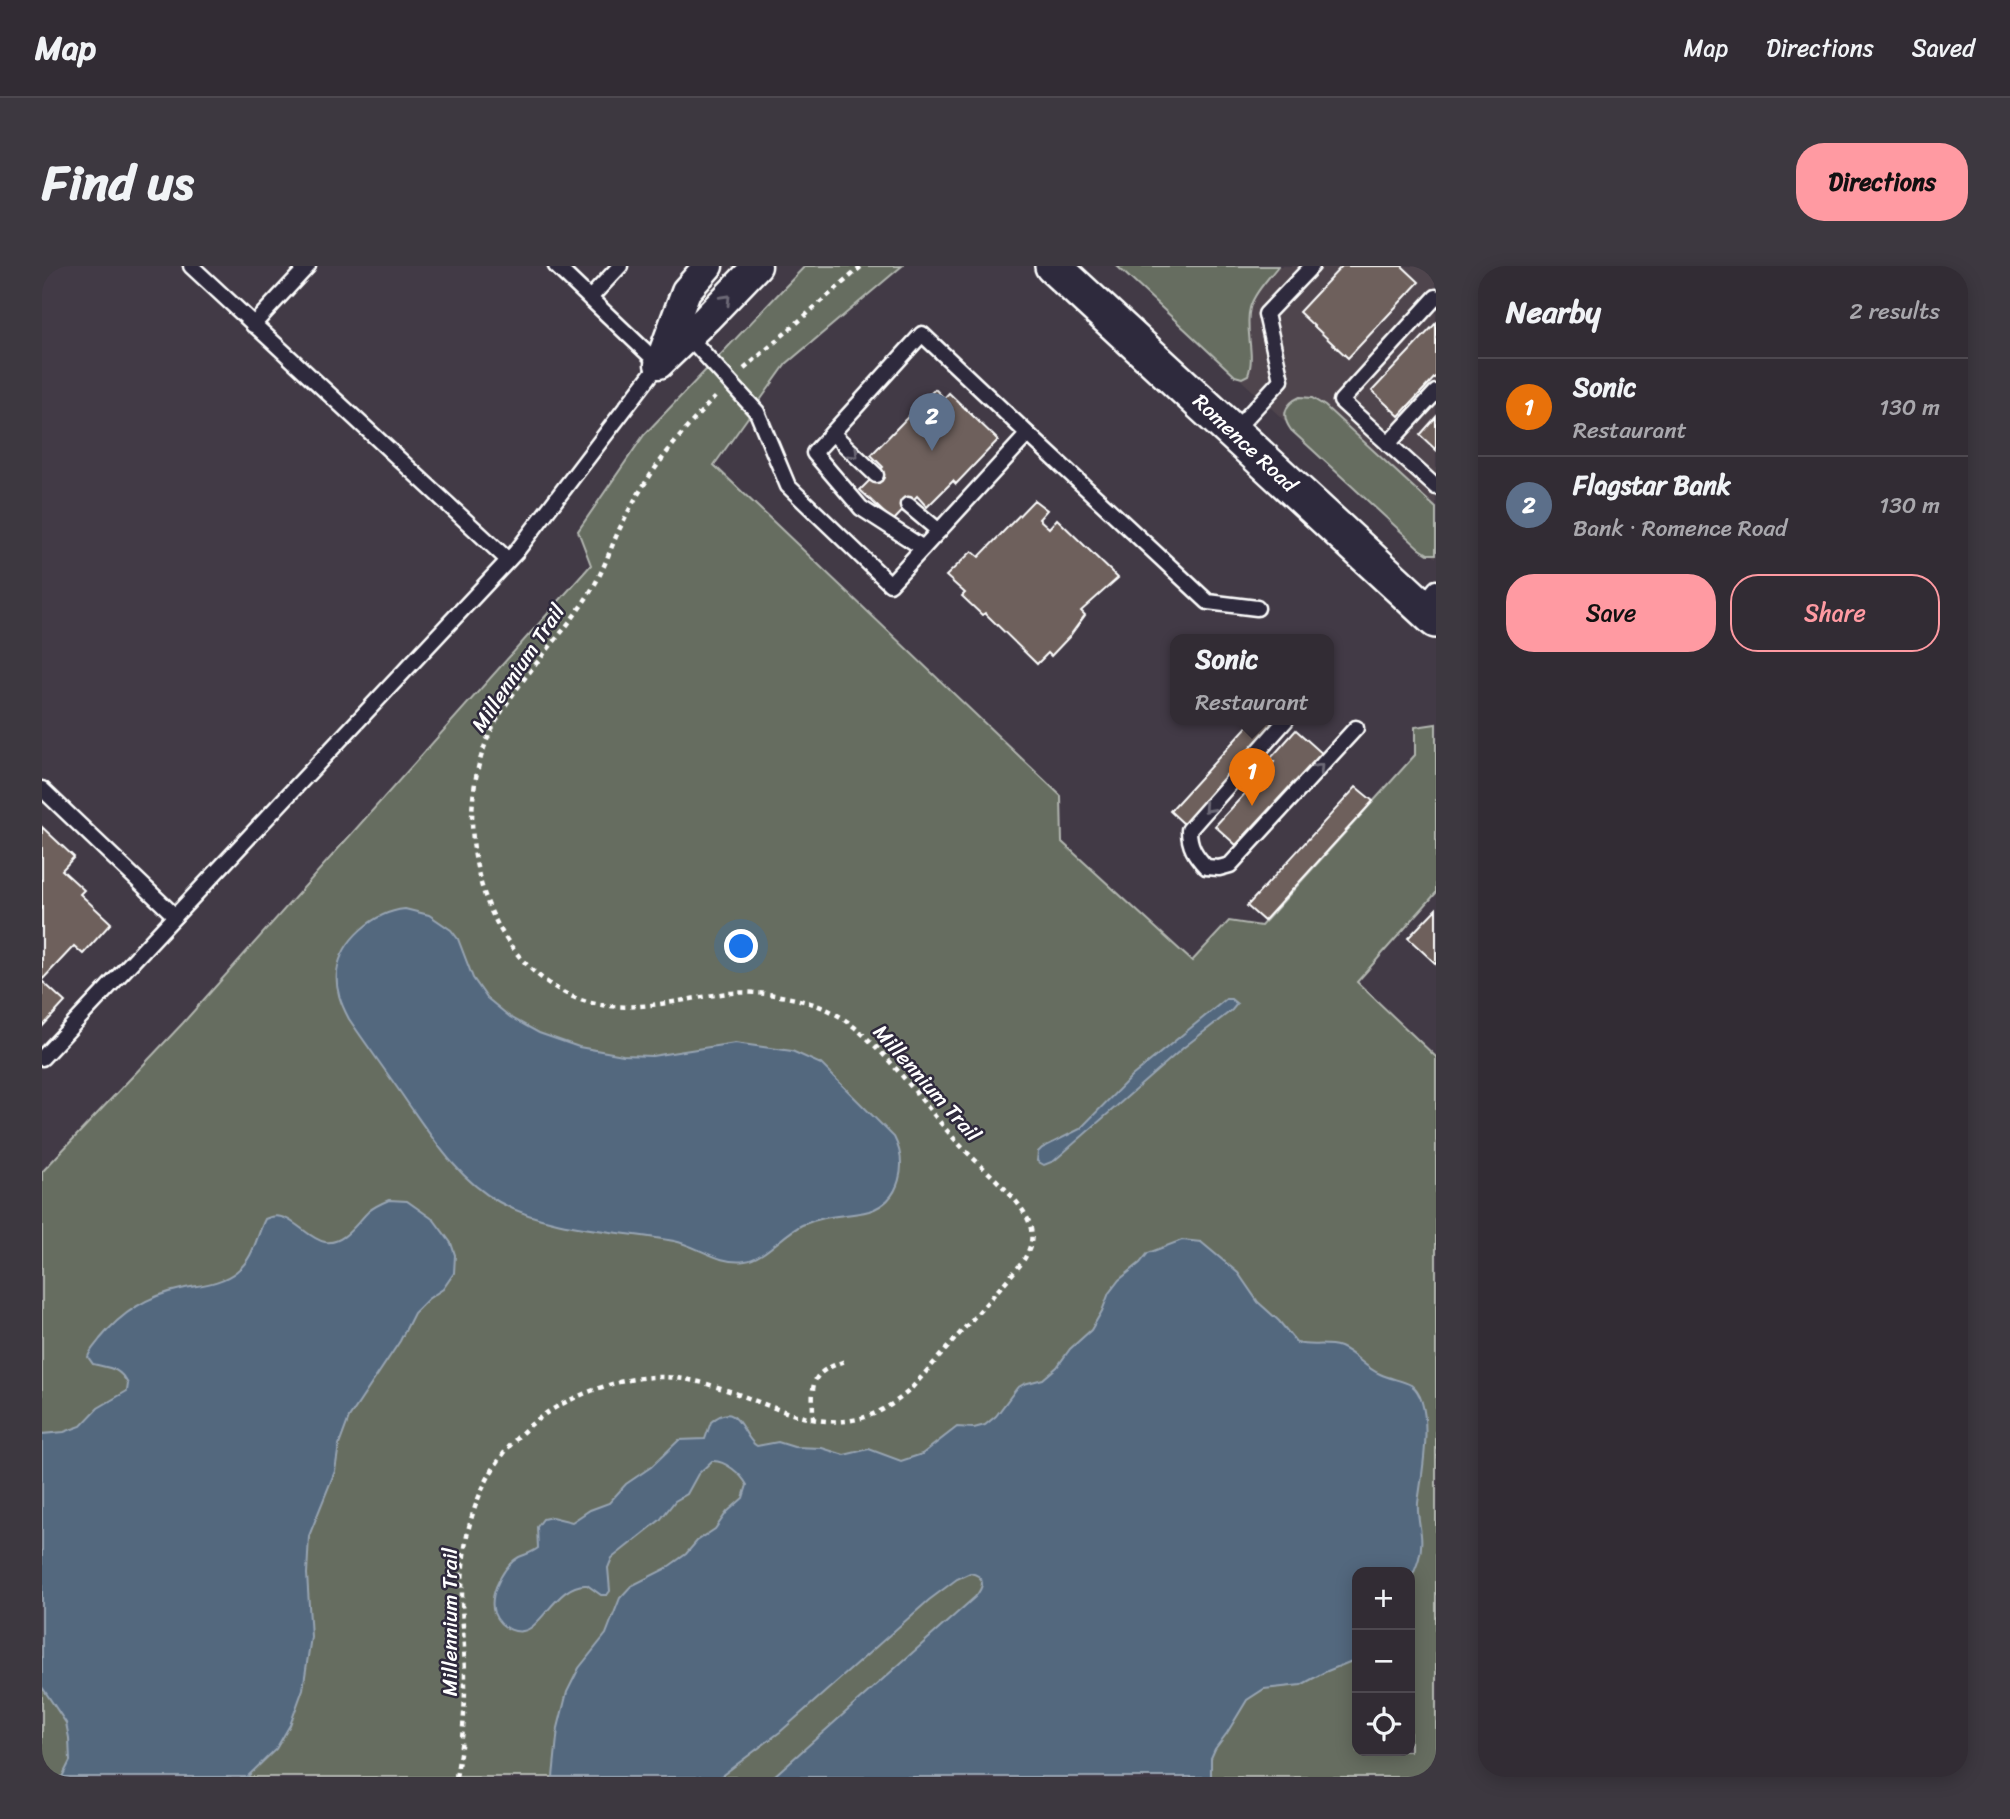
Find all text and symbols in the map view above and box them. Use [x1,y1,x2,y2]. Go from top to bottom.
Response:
text: Map [35,19,96,77]
text: Map [1684,27,1728,69]
text: Directions [1766,27,1874,69]
text: Saved [1912,27,1975,69]
text: Find us [42,139,194,226]
button: Directions [1796,143,1968,221]
text: Nearby [1506,285,1601,339]
text: 2 results [1849,291,1940,332]
one-way arrow [717,294,730,307]
text: Sonic [1573,364,1637,410]
street label: Romence Road [1183,384,1308,503]
text: 1 [1524,387,1534,428]
text: 130 m [1879,387,1940,428]
pin: 2 [909,393,955,451]
text: Restaurant [1573,410,1687,451]
one-way arrow [846,445,859,458]
text: Flagstar Bank [1573,462,1731,508]
text: 2 [1522,485,1536,526]
text: 130 m [1879,485,1940,526]
text: Bank · Romence Road [1573,508,1787,549]
button: Save [1506,574,1716,652]
button: Share [1730,574,1940,652]
street label: Millennium Trail [461,595,576,740]
popup [1170,634,1334,725]
text: Sonic [1195,636,1259,682]
text: Restaurant [1195,682,1309,723]
pin: 1 [1229,748,1275,806]
one-way arrow [1310,763,1323,776]
one-way arrow [1204,800,1216,813]
your location [724,929,758,963]
street label: Millennium Trail [863,1015,991,1152]
street label: Millennium Trail [431,1547,469,1696]
map controls [1352,1567,1415,1756]
button: + [1352,1567,1415,1630]
button: − [1352,1630,1415,1693]
button: locate [1352,1693,1415,1756]

